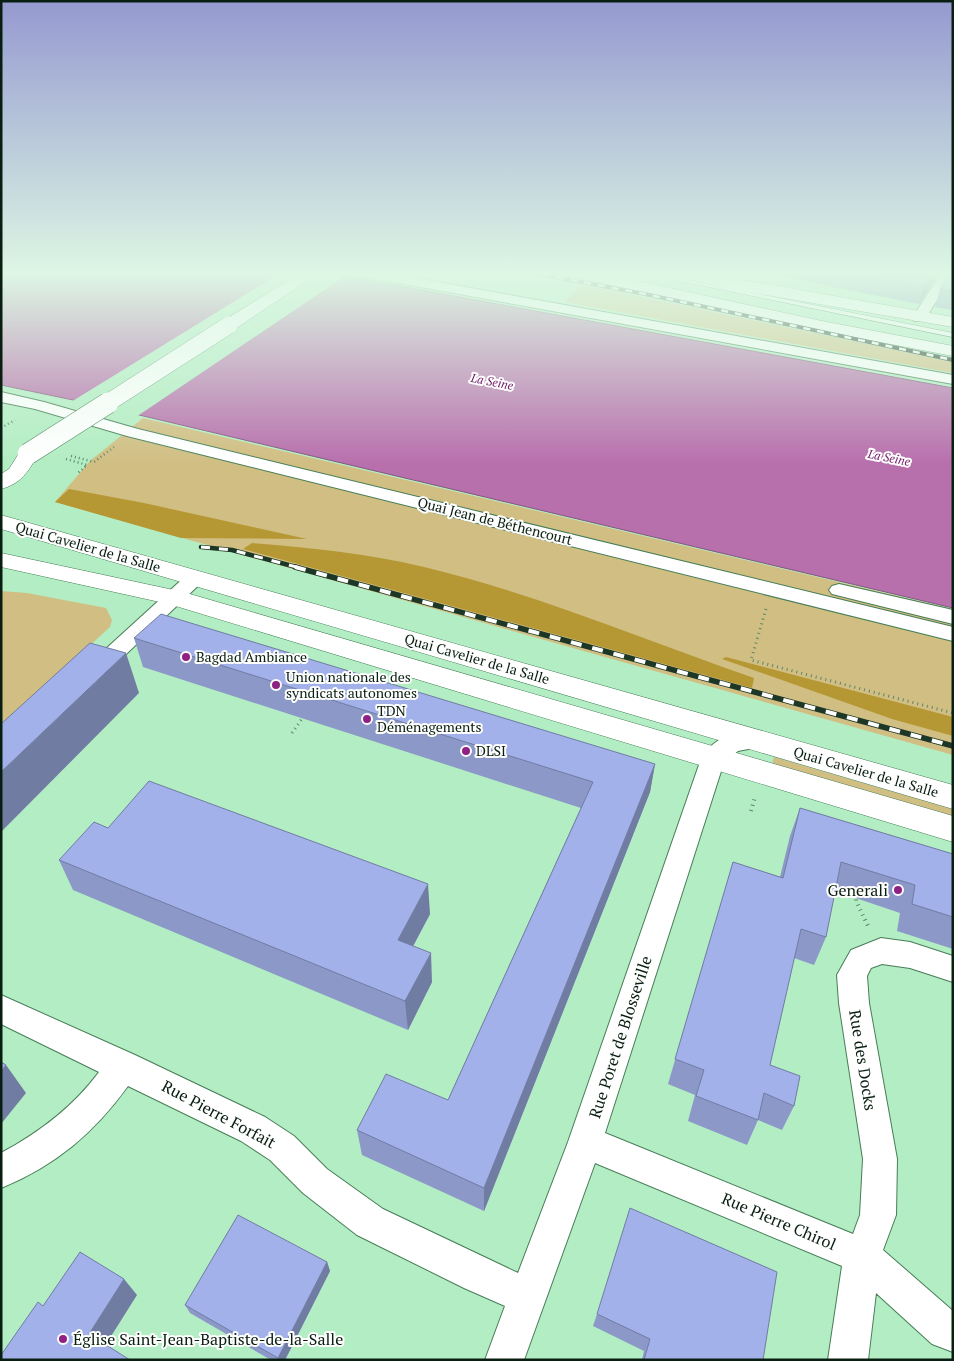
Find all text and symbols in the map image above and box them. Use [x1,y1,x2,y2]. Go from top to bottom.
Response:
water label: La Seine [469,370,515,393]
water label: La Seine [866,446,912,469]
street label: Quai Jean de Béthencourt [416,492,575,549]
street label: Quai Cavelier de la Salle [13,517,163,576]
street label: Quai Cavelier de la Salle [402,629,552,688]
place label: Bagdad Ambiance [196,647,307,666]
marker: Bagdad Ambiance [180,651,192,663]
place label: Union nationale des syndicats autonomes [286,667,417,702]
marker: Union nationale des syndicats autonomes [270,679,282,691]
place label: TDN Déménagements [377,701,482,736]
marker: TDN Déménagements [361,713,373,725]
place label: DLSI [476,741,506,760]
street label: Quai Cavelier de la Salle [791,742,941,801]
marker: DLSI [460,745,472,757]
place label: Generali [828,879,888,901]
marker: Generali [892,884,904,896]
street label: Rue Poret de Blosseville [583,953,657,1121]
street label: Rue des Docks [844,1008,882,1112]
street label: Rue Pierre Forfait [158,1075,280,1153]
street label: Rue Pierre Chirol [718,1187,840,1255]
place label: Église Saint-Jean-Baptiste-de-la-Salle [73,1328,343,1350]
marker: Église Saint-Jean-Baptiste-de-la-Salle [57,1333,69,1345]

